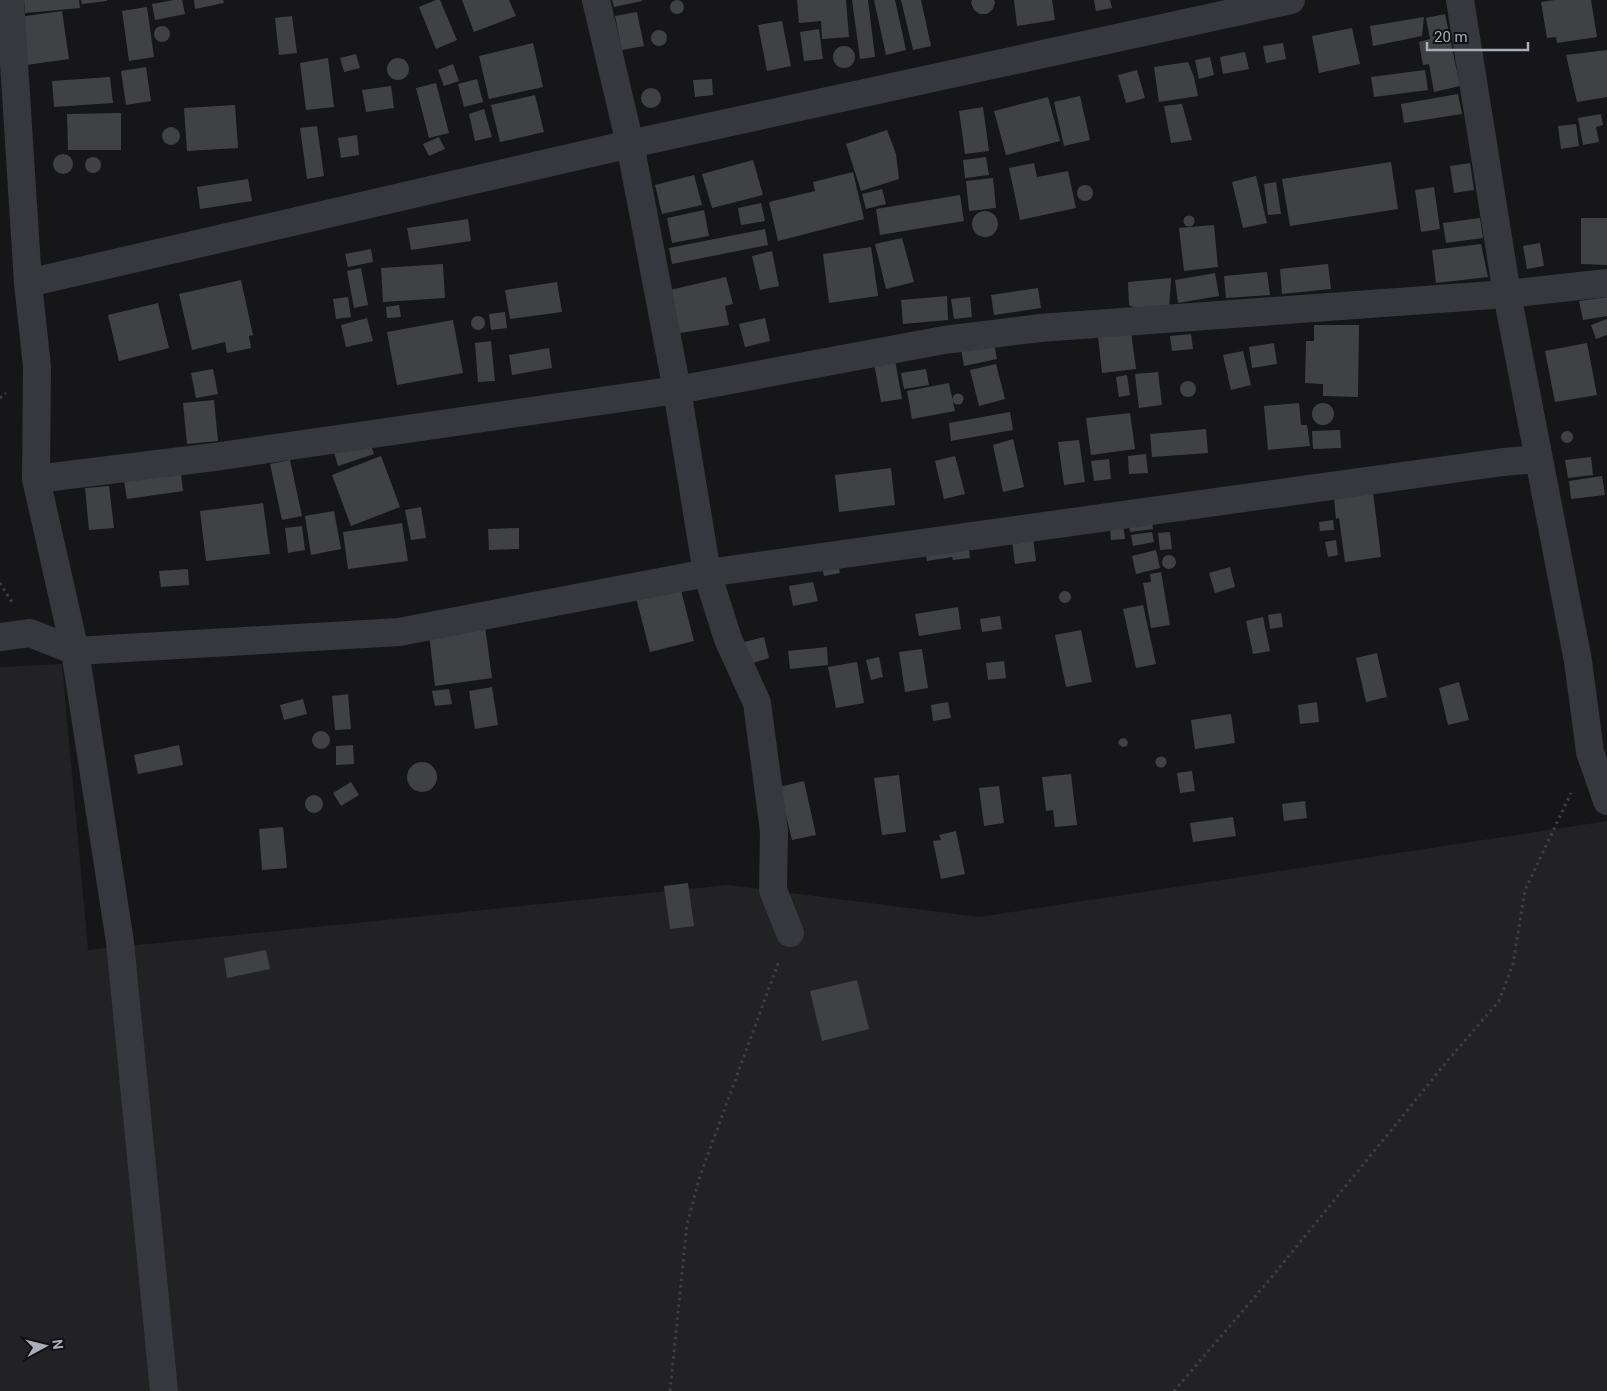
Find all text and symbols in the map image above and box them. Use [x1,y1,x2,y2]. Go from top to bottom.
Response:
scale bar [1427,20,1528,52]
text: 20 m [1434,28,1468,46]
north arrow [20,1321,70,1371]
text: N [49,1339,66,1350]

